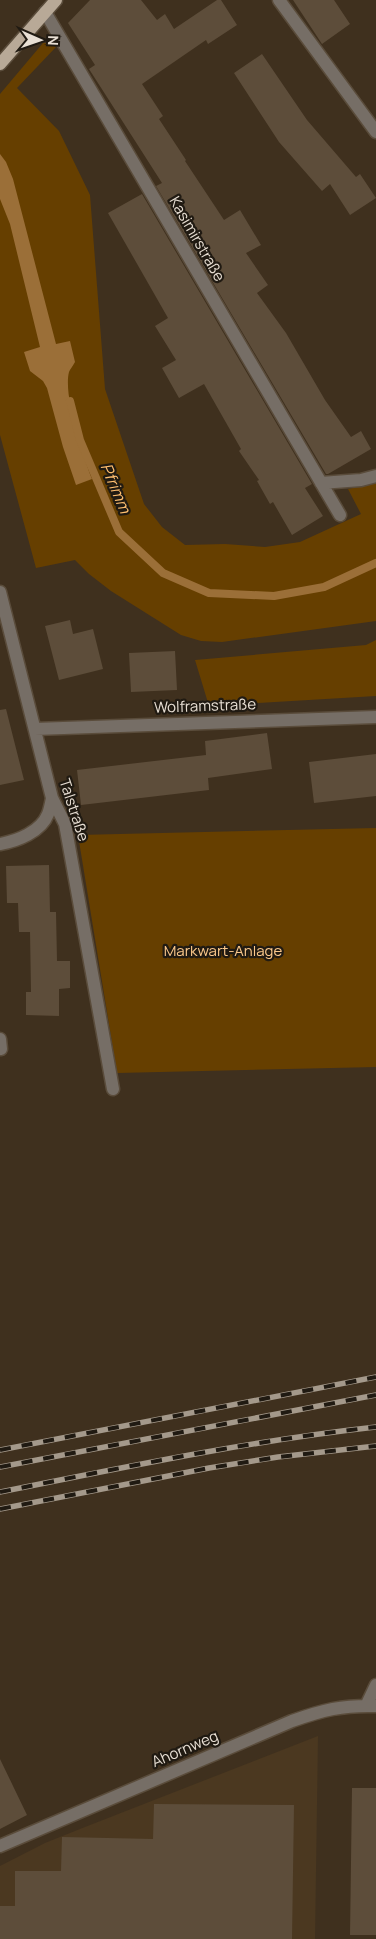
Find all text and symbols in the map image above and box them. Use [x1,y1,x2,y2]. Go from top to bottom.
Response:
north arrow [15,15,65,65]
text: N [44,35,63,46]
street label: Kasimirstraße [165,192,230,285]
water label: Pfrimm [96,459,137,518]
street label: Wolframstraße [154,693,257,718]
street label: Talstraße [54,776,95,844]
park label: Markwart-Anlage [164,940,282,961]
street label: Ahornweg [148,1725,221,1772]

